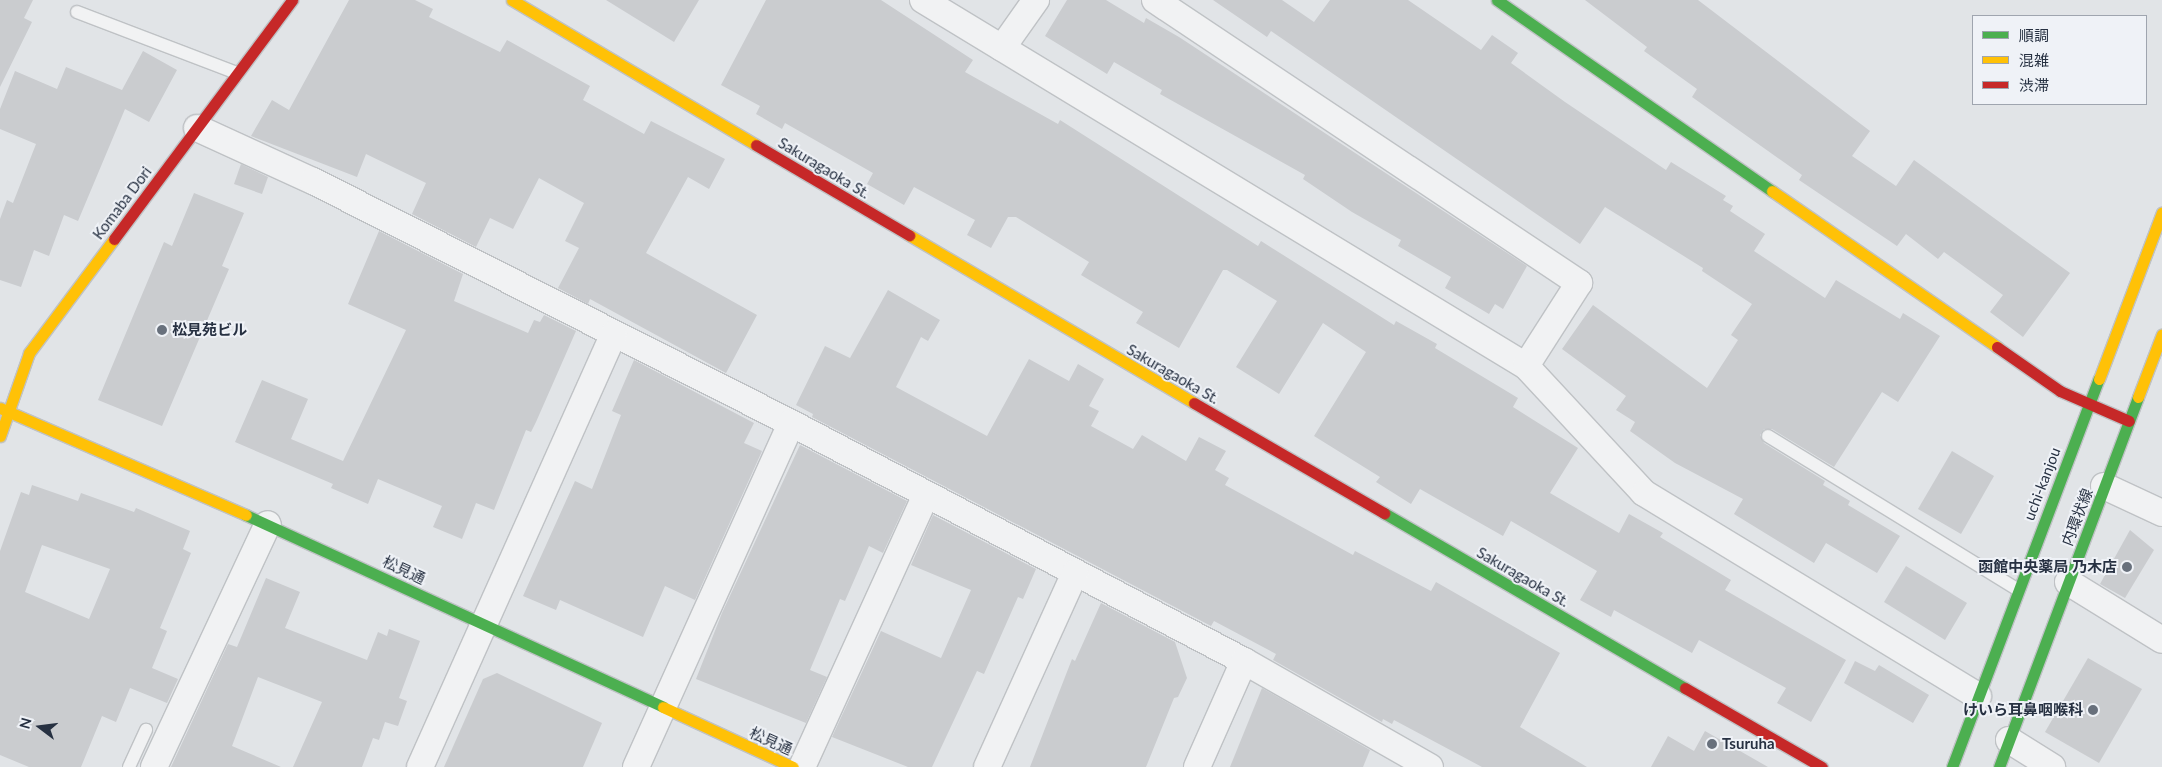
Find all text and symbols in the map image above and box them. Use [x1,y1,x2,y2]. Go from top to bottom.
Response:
legend [1972,15,2147,105]
text: 順調 [2019,26,2049,44]
text: 混雑 [2019,51,2049,69]
text: 渋滞 [2019,76,2049,94]
street label: Sakuragaoka St. [775,134,873,202]
street label: Komaba Dori [89,163,155,243]
place label: 松見苑ビル [172,321,247,339]
marker: 松見苑ビル [156,324,168,336]
street label: Sakuragaoka St. [1124,340,1222,408]
street label: uchi-kanjou [2020,445,2064,523]
street label: 内環状線 [2058,486,2096,548]
street label: Sakuragaoka St. [1474,543,1572,611]
street label: 松見通 [380,552,428,588]
place label: 函館中央薬局 乃木店 [1978,558,2117,576]
marker: 函館中央薬局 乃木店 [2121,561,2133,573]
place label: けいら耳鼻咽喉科 [1963,701,2083,719]
north arrow [15,702,65,752]
marker: けいら耳鼻咽喉科 [2087,704,2099,716]
text: N [15,716,35,730]
street label: 松見通 [747,724,795,758]
place label: Tsuruha [1722,735,1775,753]
marker: Tsuruha [1706,738,1718,750]

